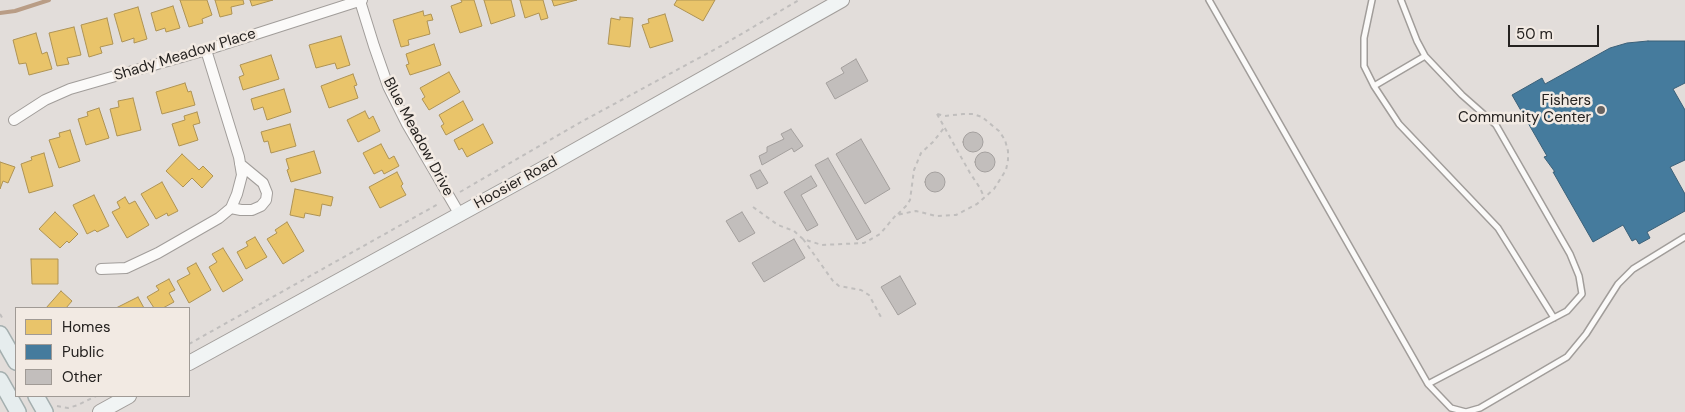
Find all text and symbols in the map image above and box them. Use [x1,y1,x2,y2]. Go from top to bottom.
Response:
scale bar [1510,15,1601,47]
text: 50 m [1516,24,1553,44]
street label: Shady Meadow Place [112,25,258,85]
street label: Blue Meadow Drive [379,75,457,199]
place label: Fishers Community Center [1458,92,1591,127]
marker: Fishers Community Center [1595,104,1607,116]
street label: Hoosier Road [471,153,561,213]
legend [15,307,190,397]
text: Homes [62,317,111,337]
text: Public [62,342,104,362]
text: Other [62,367,102,387]

